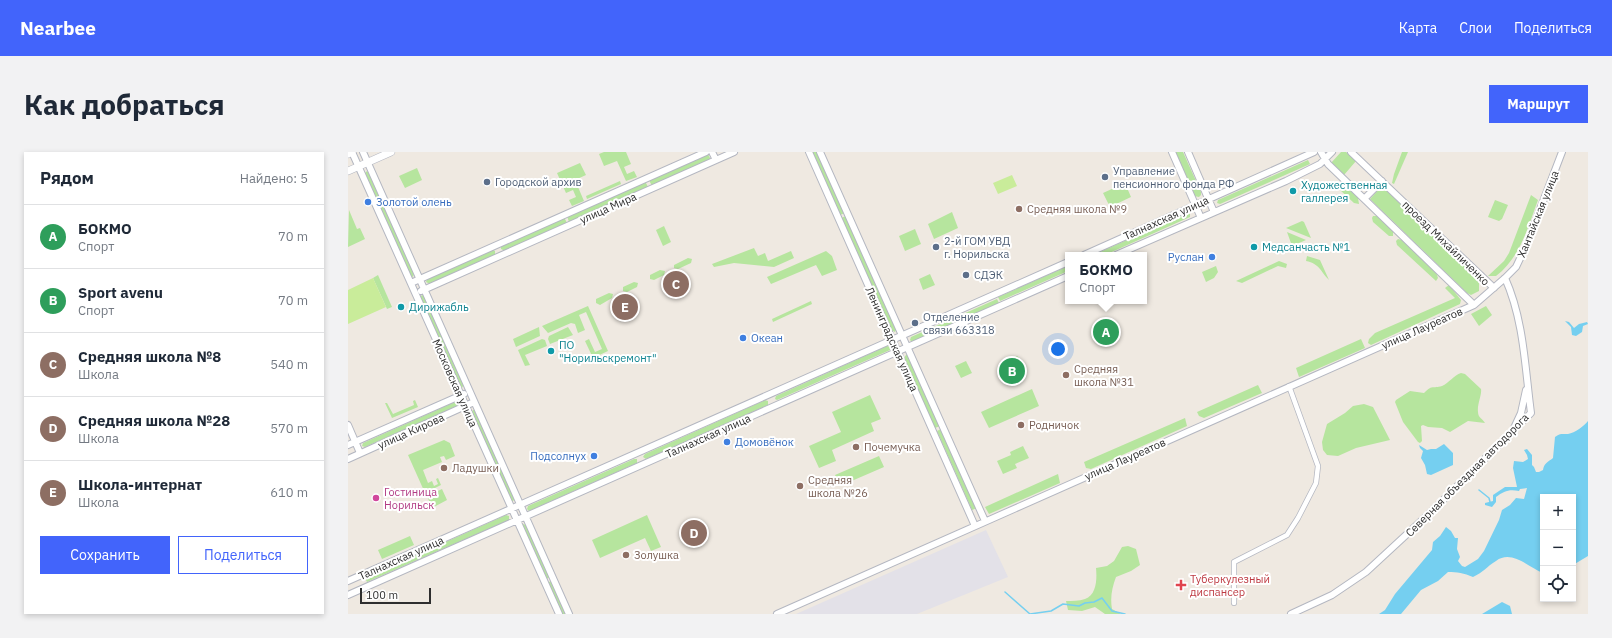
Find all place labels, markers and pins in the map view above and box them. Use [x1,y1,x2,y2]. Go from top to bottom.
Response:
place label: Управление пенсионного фонда РФ [1113,164,1234,191]
marker: Управление пенсионного фонда РФ [1100,172,1110,182]
place label: Городской архив [495,175,582,189]
marker: Городской архив [482,177,492,187]
place label: Художественная галлерея [1301,178,1387,205]
marker: Художественная галлерея [1288,186,1298,196]
place label: Золотой олень [376,195,452,209]
marker: Золотой олень [363,197,373,207]
place label: Средняя школа №9 [1027,202,1127,216]
marker: Средняя школа №9 [1014,204,1024,214]
place label: 2-й ГОМ УВД г. Норильска [944,234,1010,261]
place label: Медсанчасть №1 [1262,240,1351,254]
marker: 2-й ГОМ УВД г. Норильска [931,242,941,252]
marker: Медсанчасть №1 [1249,242,1259,252]
place label: Руслан [1168,250,1204,264]
marker: Руслан [1207,252,1217,262]
place label: СДЭК [974,268,1003,282]
pin: C [663,269,689,299]
marker: СДЭК [961,270,971,280]
pin: E [612,292,638,322]
place label: Дирижабль [409,300,469,314]
marker: Дирижабль [396,302,406,312]
place label: Отделение связи 663318 [923,310,995,337]
pin: A [1093,317,1119,347]
marker: Отделение связи 663318 [910,318,920,328]
place label: Океан [751,331,783,345]
marker: Океан [738,333,748,343]
place label: ПО "Норильскремонт" [559,338,657,365]
marker: ПО "Норильскремонт" [546,346,556,356]
pin: B [999,356,1025,386]
place label: Средняя школа №31 [1074,362,1134,389]
marker: Средняя школа №31 [1061,370,1071,380]
place label: Родничок [1029,418,1079,432]
marker: Родничок [1016,420,1026,430]
place label: Домовёнок [735,435,794,449]
marker: Домовёнок [722,437,732,447]
place label: Почемучка [864,440,921,454]
marker: Почемучка [851,442,861,452]
place label: Подсолнух [530,449,586,463]
marker: Подсолнух [589,451,599,461]
place label: Ладушки [452,461,499,475]
marker: Ладушки [439,463,449,473]
place label: Средняя школа №26 [808,473,868,500]
marker: Средняя школа №26 [795,481,805,491]
place label: Гостиница Норильск [384,485,437,512]
marker: Гостиница Норильск [371,493,381,503]
pin: D [681,518,707,548]
place label: Золушка [634,548,679,562]
marker: Золушка [621,550,631,560]
place label: Туберкулезный диспансер [1190,572,1270,599]
marker: Туберкулезный диспансер [1175,579,1187,591]

